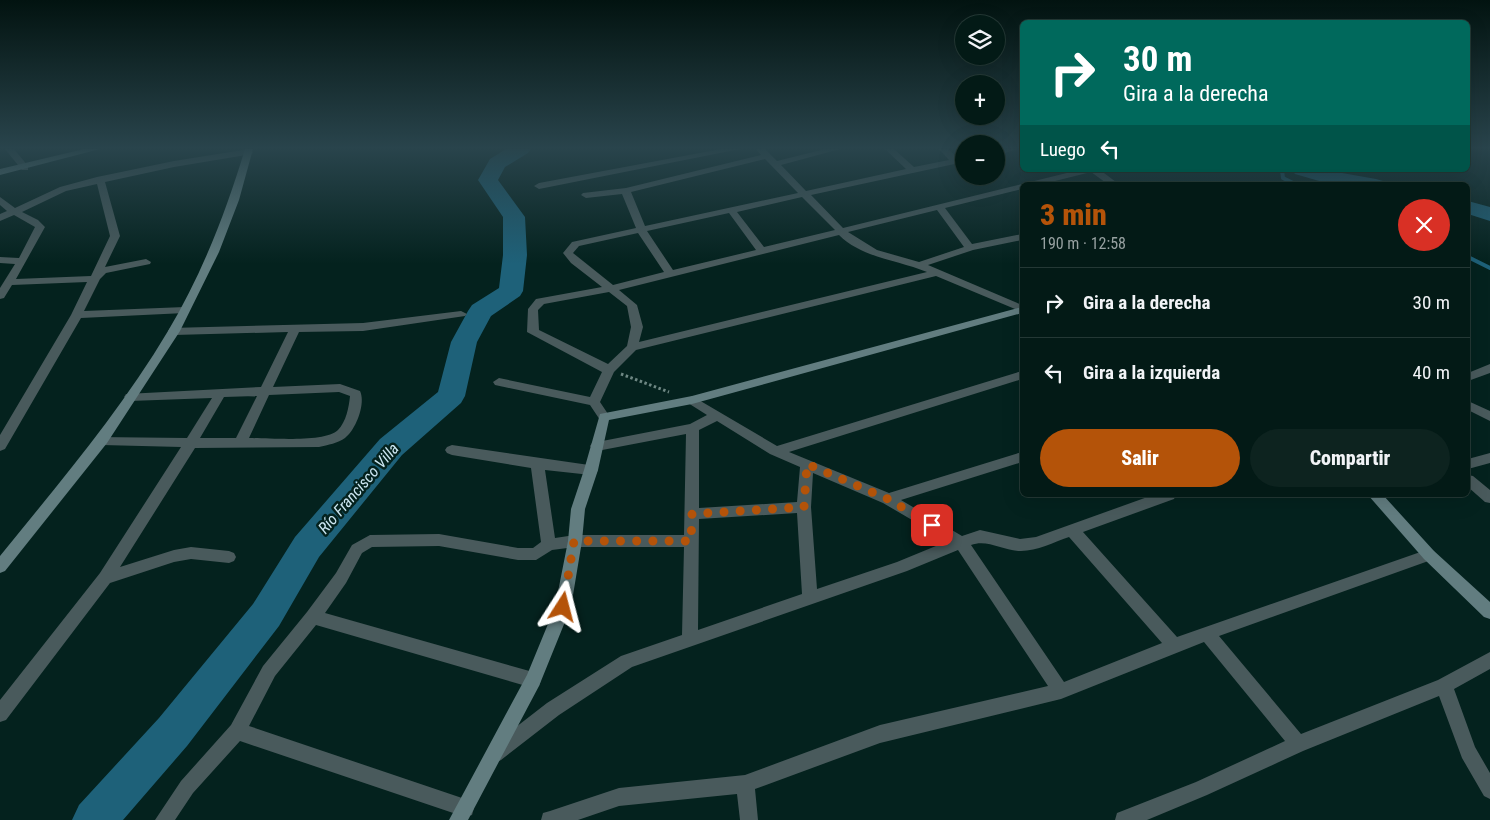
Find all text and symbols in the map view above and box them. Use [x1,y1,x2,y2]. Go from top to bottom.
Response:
map controls [955,15,1005,185]
button: layers [955,15,1005,65]
text: 30 m [1123,39,1192,80]
icon: right [1040,40,1105,105]
button: + [955,75,1005,125]
text: Gira a la derecha [1123,81,1269,106]
button: − [955,135,1005,185]
icon: left [1096,135,1124,163]
text: Luego [1040,138,1086,161]
text: 3 min [1040,197,1107,232]
button: close [1398,199,1450,251]
text: 190 m · 12:58 [1040,234,1126,253]
icon: right [1040,289,1068,317]
text: Gira a la derecha [1083,291,1210,314]
text: 30 m [1413,291,1450,314]
icon: left [1040,359,1068,387]
text: Gira a la izquierda [1083,361,1220,384]
text: 40 m [1413,361,1450,384]
button: Salir [1040,429,1240,487]
button: Compartir [1250,429,1450,487]
water label: Río Francisco Villa [314,439,403,537]
pin [911,504,953,546]
icon: arrive [918,511,946,539]
position arrow [536,580,588,632]

